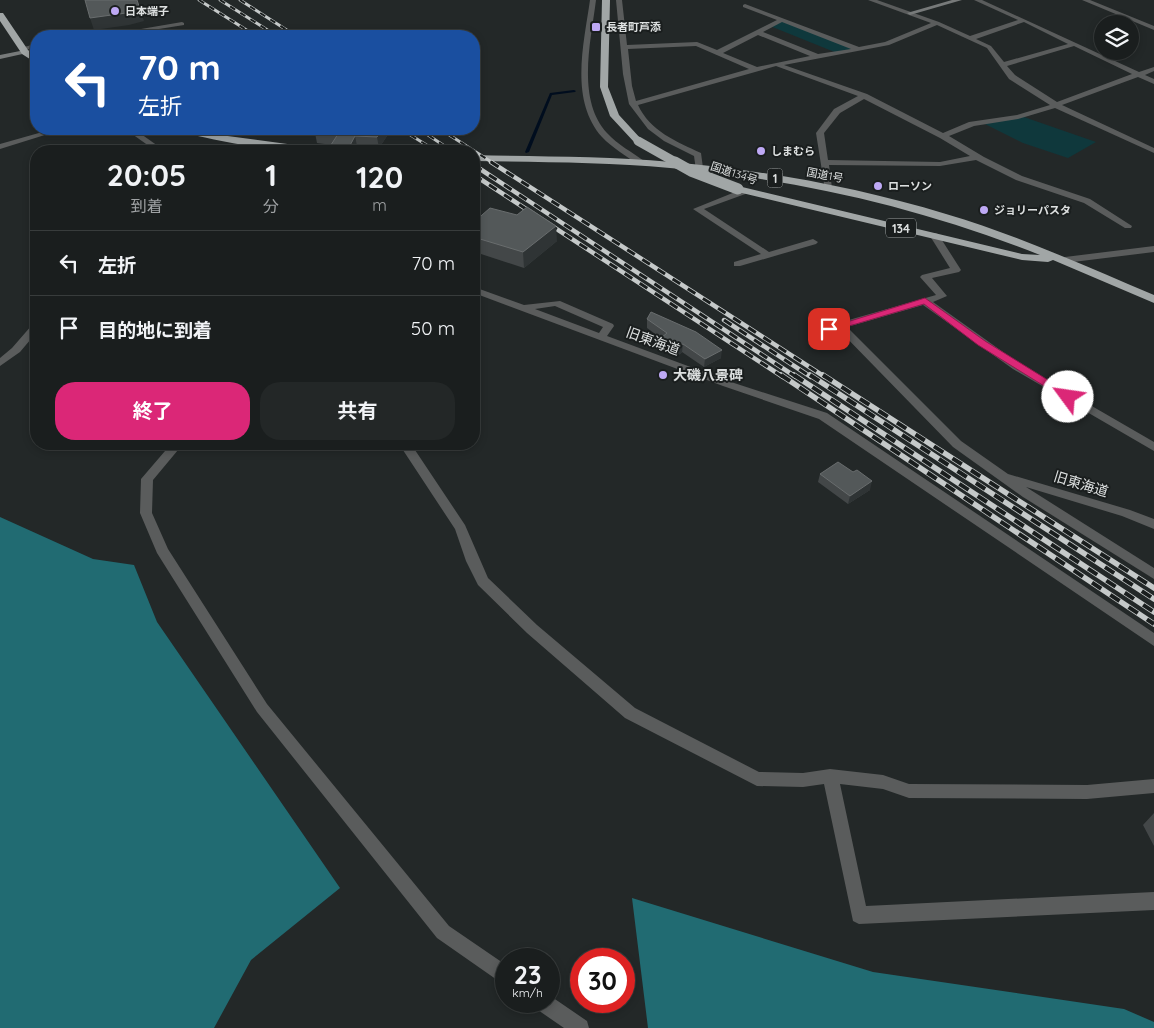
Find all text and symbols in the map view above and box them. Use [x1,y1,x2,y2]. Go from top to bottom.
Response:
place label: 日本端子 [125,4,169,18]
marker: 日本端子 [109,5,121,17]
map controls [1094,15,1139,60]
button: layers [1094,15,1139,60]
place label: 長者町芦添 [606,20,661,34]
marker: 長者町芦添 [590,21,602,33]
text: 70 m [138,45,221,89]
icon: left [55,50,120,115]
text: 左折 [138,92,182,120]
place label: しまむら [771,144,815,158]
marker: しまむら [755,145,767,157]
text: 20:05 [107,156,186,194]
text: 1 [265,156,277,194]
text: 120 [356,158,403,196]
street label: 国道134号 [709,159,759,187]
street label: 国道1号 [805,165,845,185]
road number: 1 [768,168,782,188]
place label: ローソン [888,179,932,193]
marker: ローソン [872,180,884,192]
text: m [372,195,387,215]
text: 到着 [131,196,163,216]
text: 分 [263,196,279,216]
place label: ジョリーパスタ [994,203,1071,217]
marker: ジョリーパスタ [978,204,990,216]
road number: 134 [886,218,916,238]
icon: left [55,249,83,277]
text: 70 m [411,251,455,275]
text: 左折 [98,253,136,277]
pin [808,308,850,350]
icon: arrive [55,314,83,342]
icon: arrive [815,315,843,343]
text: 50 m [411,316,455,340]
text: 目的地に到着 [98,318,212,342]
street label: 旧東海道 [624,323,682,359]
place label: 大磯八景碑 [673,366,743,384]
marker: 大磯八景碑 [657,369,669,381]
position arrow [1041,370,1093,422]
button: 終了 [55,382,250,440]
button: 共有 [260,382,455,440]
street label: 旧東海道 [1052,467,1110,501]
speed limit sign: 30 [570,948,635,1013]
text: 23 [514,959,541,990]
text: km/h [512,985,543,1000]

